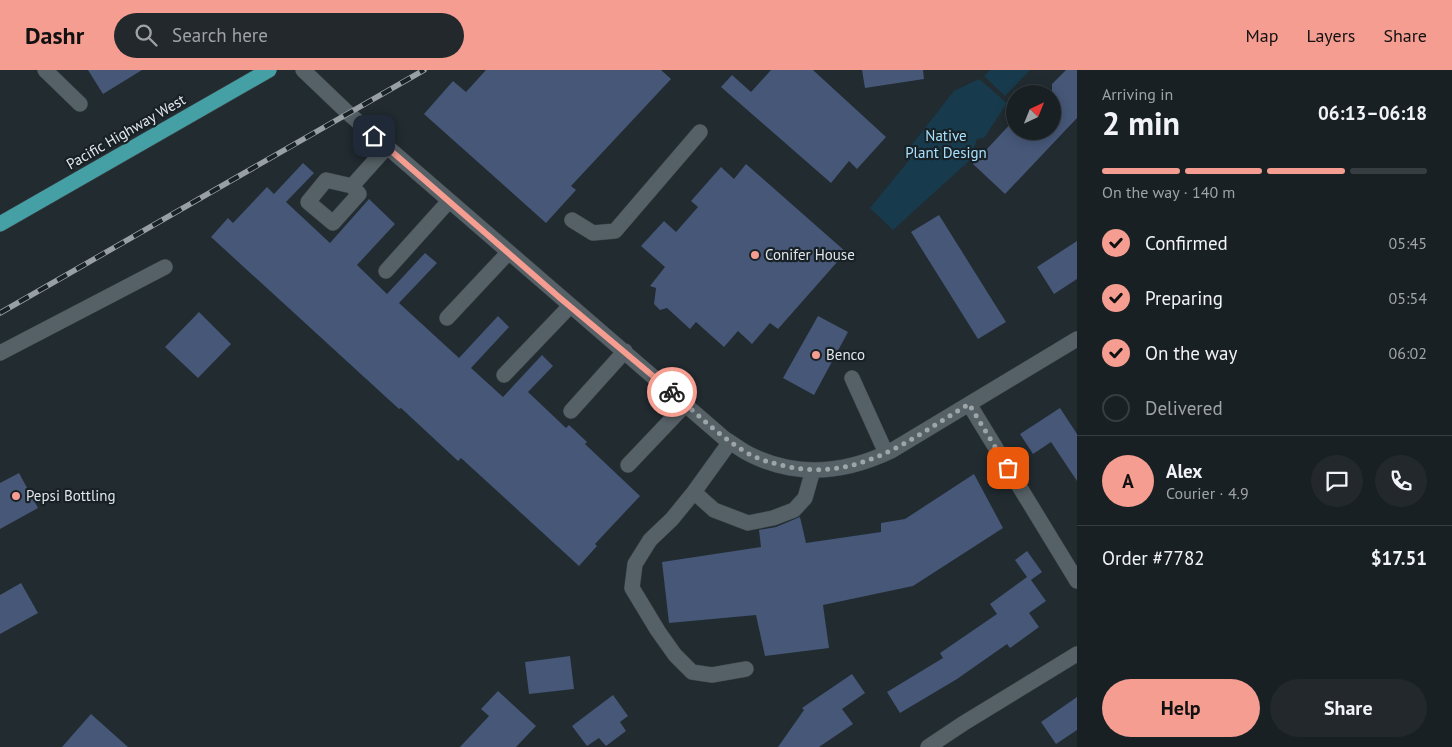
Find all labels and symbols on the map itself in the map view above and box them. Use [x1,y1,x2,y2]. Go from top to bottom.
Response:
north arrow [1006,85,1061,140]
street label: Pacific Highway West [63,90,189,173]
pin [353,115,395,157]
park label: Native Plant Design [905,126,987,162]
place label: Conifer House [765,245,855,264]
marker: Conifer House [749,249,761,261]
place label: Benco [826,345,865,364]
marker: Benco [810,349,822,361]
courier [647,367,697,417]
pin [987,447,1029,489]
place label: Pepsi Bottling [26,486,116,505]
marker: Pepsi Bottling [10,490,22,502]

